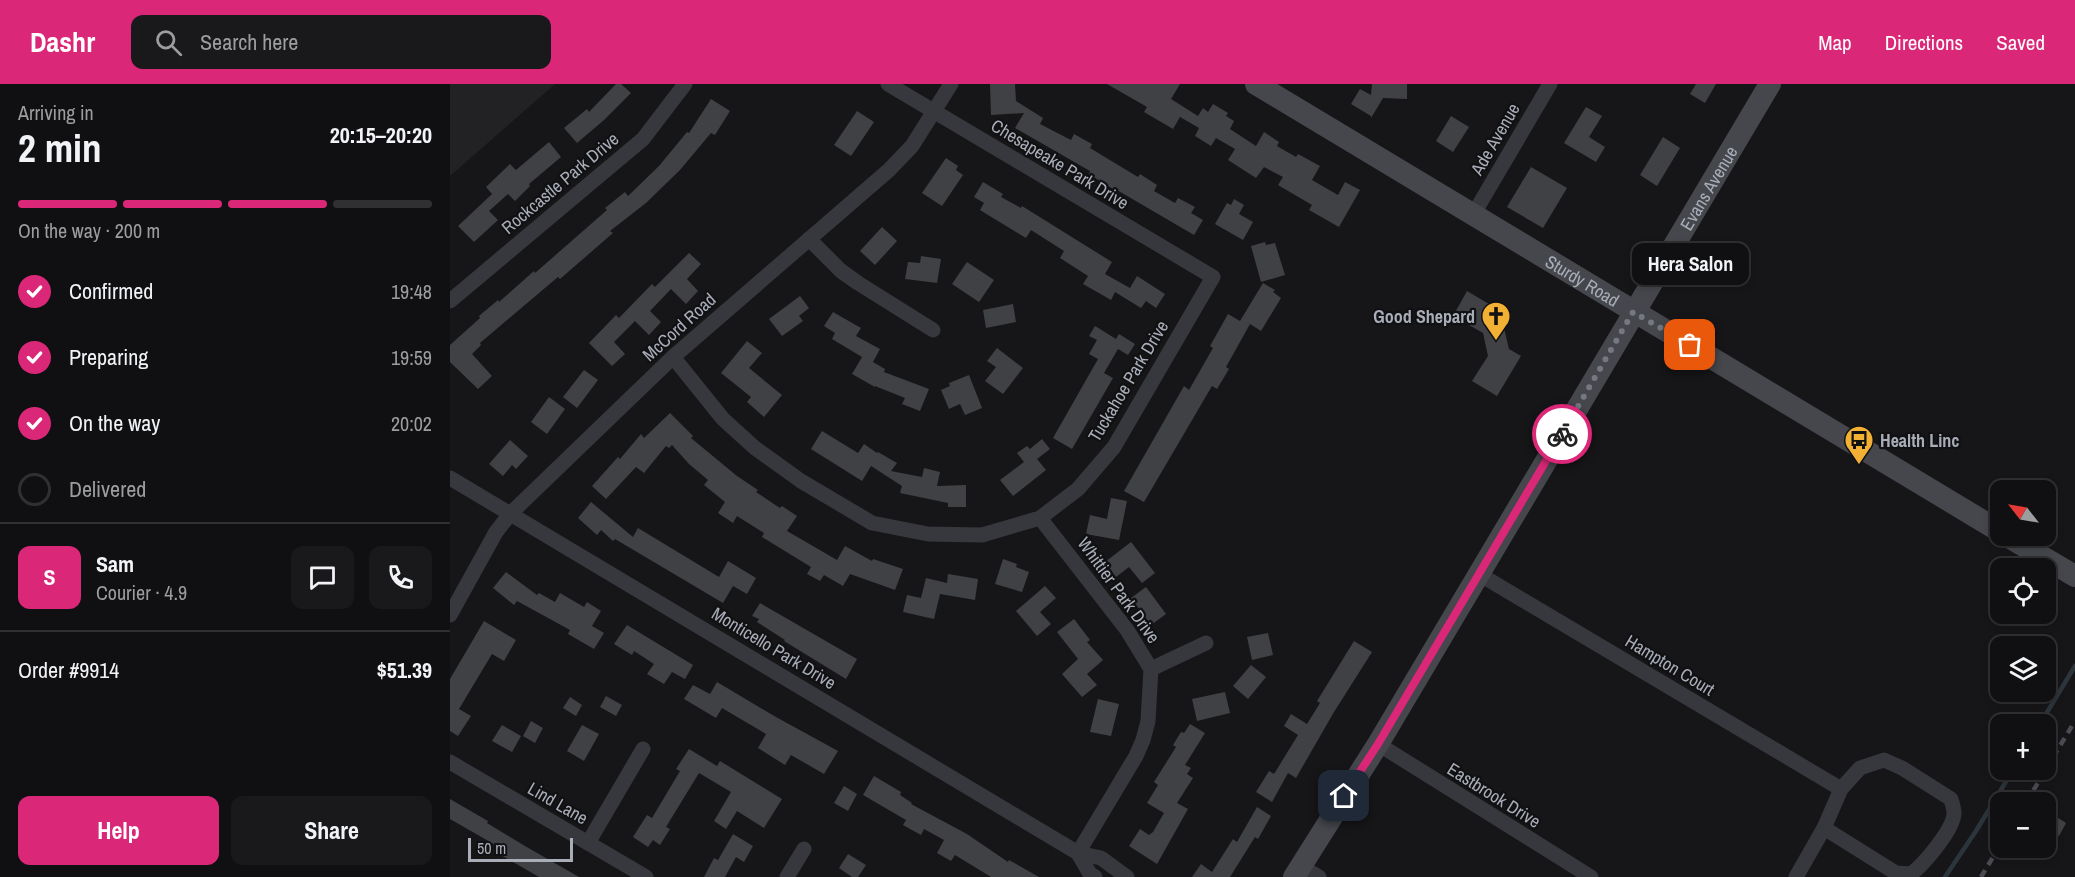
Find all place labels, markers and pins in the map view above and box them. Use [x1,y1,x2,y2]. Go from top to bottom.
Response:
callout: Hera Salon [1632,243,1748,285]
church icon: Good Shepard [1480,300,1512,342]
place label: Good Shepard [1373,304,1475,329]
pin [1664,319,1715,370]
bus stop icon: Health Linc [1843,424,1875,466]
place label: Health Linc [1880,428,1960,453]
pin [1318,770,1369,821]

